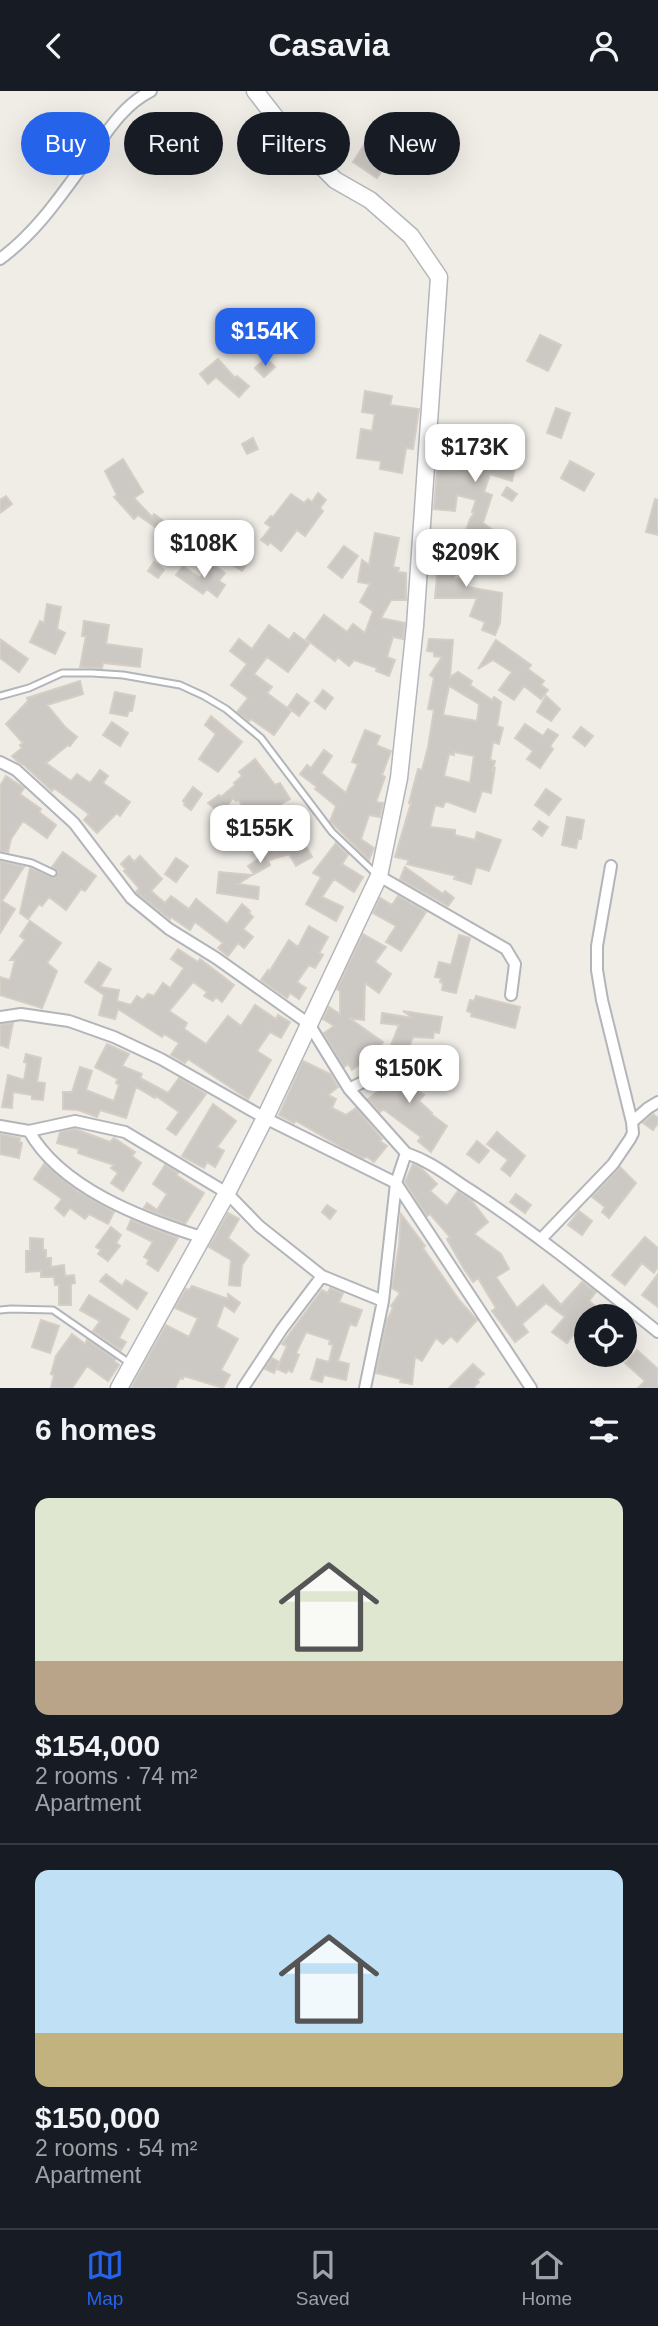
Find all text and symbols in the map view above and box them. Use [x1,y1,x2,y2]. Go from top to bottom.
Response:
icon: back [35,27,73,65]
text: Casavia [269,27,389,63]
icon: person [585,27,623,65]
chip: Buy [21,112,110,175]
chip: Rent [124,112,223,175]
chip: Filters [237,112,350,175]
chip: New [364,112,460,175]
pin: $154K [216,309,314,368]
text: $154K [231,318,299,344]
pin: $173K [426,425,524,484]
text: $173K [441,434,509,460]
pin: $108K [155,521,253,580]
pin: $209K [417,529,515,589]
text: $108K [170,530,238,556]
text: $209K [432,539,500,565]
pin: $155K [211,805,309,865]
text: $155K [226,815,294,841]
pin: $150K [360,1045,458,1105]
text: $150K [375,1055,443,1081]
map controls [574,1304,637,1367]
button: locate [574,1304,637,1367]
icon: filters [585,1411,623,1449]
text: 6 homes [35,1413,157,1446]
icon: home [266,1544,392,1670]
text: $154,000 [35,1729,160,1762]
text: 2 rooms · 74 m² [35,1763,197,1789]
text: Apartment [35,1790,141,1816]
icon: home [266,1916,392,2042]
text: $150,000 [35,2101,160,2134]
text: 2 rooms · 54 m² [35,2135,197,2161]
text: Apartment [35,2162,141,2188]
tab: Map [86,2246,124,2310]
tab: Saved [296,2246,350,2310]
tab: Home [521,2246,572,2310]

